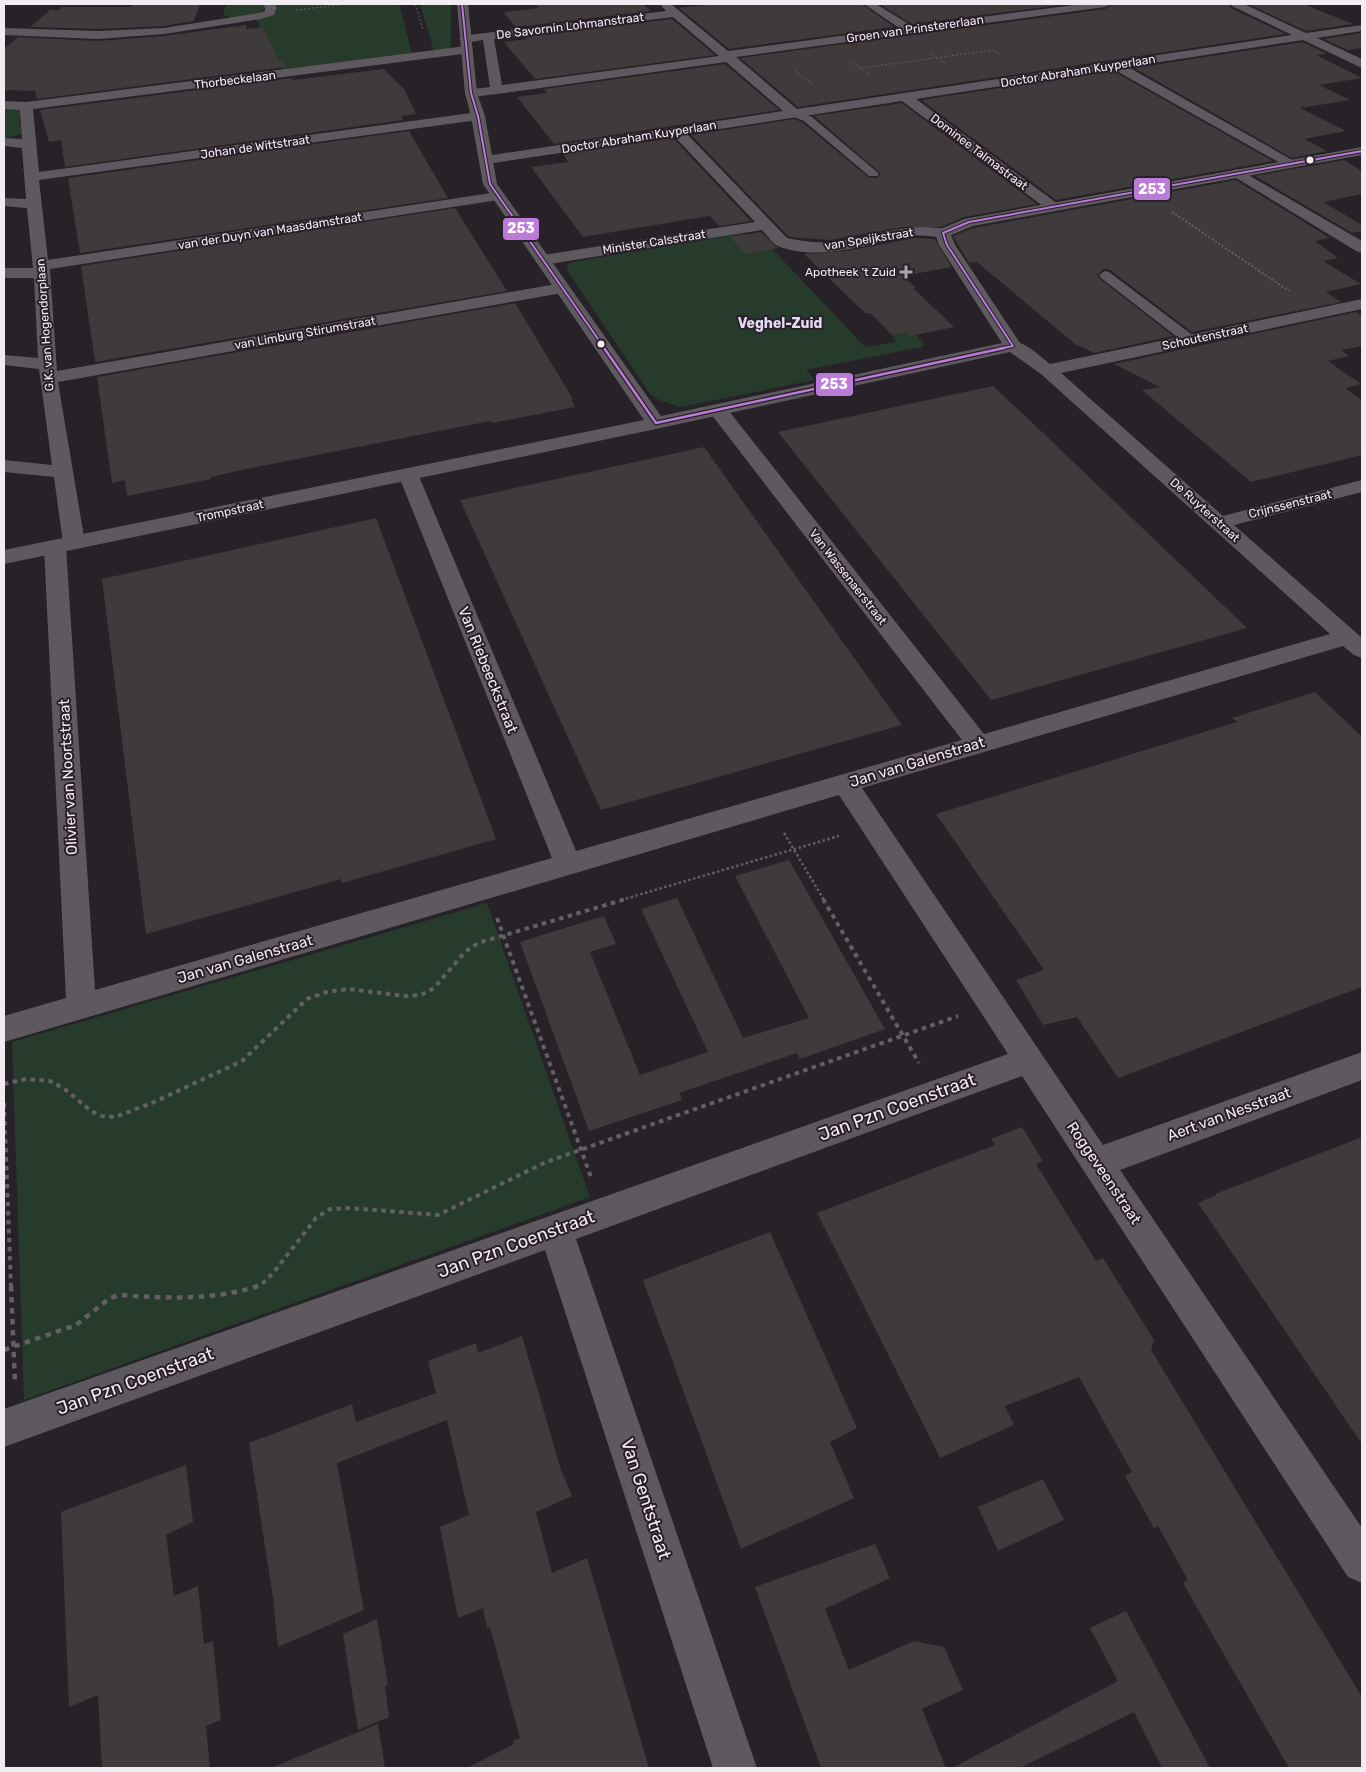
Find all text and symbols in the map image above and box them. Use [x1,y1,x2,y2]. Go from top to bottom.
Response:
street label: De Savornin Lohmanstraat [495,10,645,42]
street label: Groen van Prinstererlaan [845,12,985,46]
street label: Doctor Abraham Kuyperlaan [999,52,1157,90]
street label: Thorbeckelaan [193,68,277,92]
street label: Dominee Talmastraat [928,111,1031,193]
street label: Doctor Abraham Kuyperlaan [560,118,718,156]
street label: Johan de Wittstraat [199,132,311,162]
unlabelled marker [1305,155,1315,165]
line badge: 253 [1133,177,1171,201]
text: 253 [1138,181,1166,198]
street label: van der Duyn van Maasdamstraat [177,209,363,252]
line badge: 253 [502,217,540,241]
text: 253 [507,220,535,237]
street label: van Speijkstraat [824,225,915,253]
street label: Minister Calsstraat [601,227,707,257]
street label: G.K. van Hogendorplaan [33,258,57,392]
place label: Apotheek 't Zuid [805,265,896,279]
marker: Apotheek 't Zuid [900,266,912,278]
street label: van Limburg Stirumstraat [233,314,377,352]
district label: Veghel-Zuid [738,315,823,332]
street label: Schoutenstraat [1161,321,1249,353]
unlabelled marker [596,339,606,349]
line badge: 253 [815,372,854,397]
text: 253 [820,376,848,393]
street label: De Ruyterstraat [1167,475,1243,545]
street label: Crijnssenstraat [1247,487,1333,521]
street label: Trompstraat [195,497,265,525]
street label: Van Wassenaerstraat [806,527,890,628]
street label: Van Riebeeckstraat [454,604,522,736]
street label: Olivier van Noortstraat [55,698,81,855]
street label: Jan van Galenstraat [847,733,987,791]
street label: Jan van Galenstraat [175,931,315,987]
street label: Jan Pzn Coenstraat [815,1068,979,1146]
street label: Aert van Nesstraat [1165,1083,1293,1145]
street label: Roggeveenstraat [1063,1118,1145,1228]
street label: Jan Pzn Coenstraat [434,1205,598,1283]
street label: Jan Pzn Coenstraat [53,1342,217,1420]
street label: Van Gentstraat [616,1436,676,1562]

